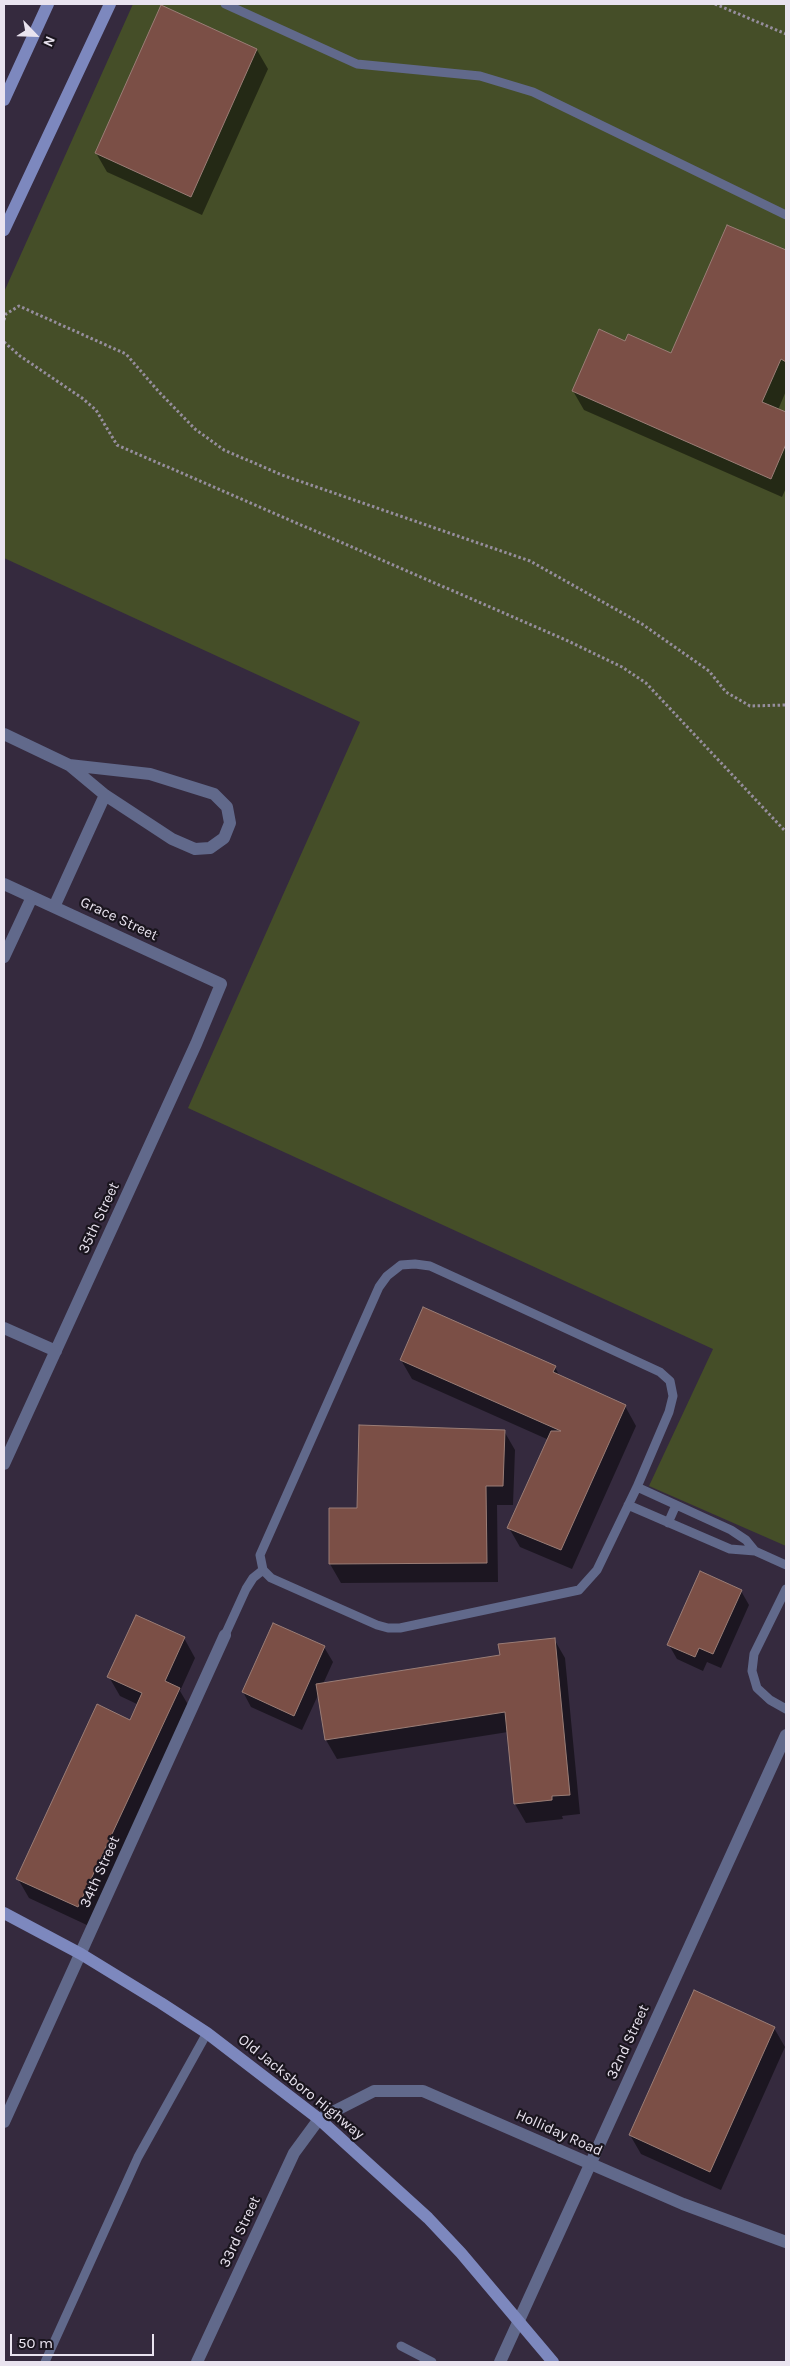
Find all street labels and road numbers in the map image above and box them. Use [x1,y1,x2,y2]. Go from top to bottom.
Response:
street label: Grace Street [77,893,161,945]
street label: 35th Street [75,1179,123,1257]
street label: 34th Street [76,1833,124,1911]
street label: 32nd Street [603,2002,653,2082]
street label: Old Jacksboro Highway [234,2031,368,2143]
street label: Holliday Road [513,2106,605,2160]
street label: 33rd Street [216,2193,264,2271]

